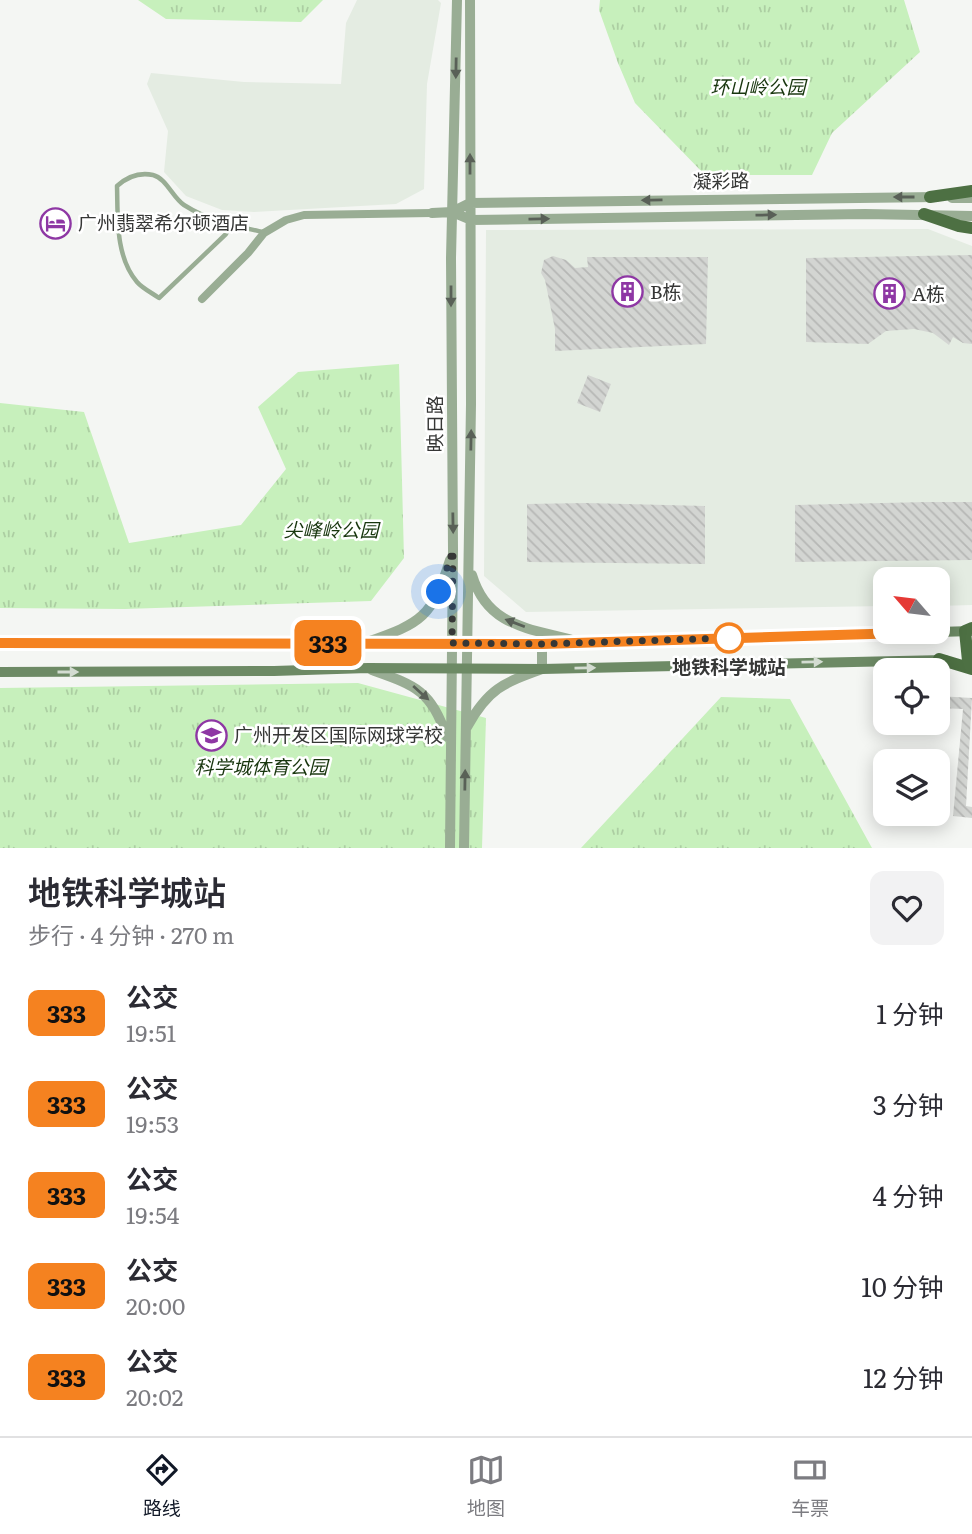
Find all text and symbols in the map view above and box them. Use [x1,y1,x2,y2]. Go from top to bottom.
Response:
one-way arrow [450,57,462,79]
park label: 环山岭公园 [710,72,808,100]
one-way arrow [464,152,476,174]
street label: 凝彩路 [692,166,750,194]
one-way arrow [893,191,915,203]
one-way arrow [641,194,663,205]
hotel icon: 广州翡翠希尔顿酒店 [38,206,72,240]
place label: 广州翡翠希尔顿酒店 [78,208,249,236]
one-way arrow [756,209,778,221]
one-way arrow [528,213,550,225]
building icon: B栋 [610,275,644,309]
place label: B栋 [650,277,682,305]
building icon: A栋 [872,277,906,311]
place label: A栋 [912,279,945,307]
one-way arrow [445,285,457,307]
street label: 映日路 [420,395,448,453]
one-way arrow [465,429,476,451]
one-way arrow [447,512,459,534]
park label: 尖峰岭公园 [283,515,381,543]
north arrow [873,567,950,644]
map controls [873,567,950,826]
your location [421,574,456,609]
one-way arrow [504,618,525,629]
line badge: 333 [288,620,368,666]
marker: 地铁科学城站 [714,623,744,653]
text: 333 [308,625,348,660]
place label: 地铁科学城站 [672,652,786,680]
one-way arrow [801,657,823,668]
button: locate [873,658,950,735]
one-way arrow [574,662,596,674]
one-way arrow [57,666,79,678]
one-way arrow [412,685,430,701]
school or university icon: 广州开发区国际网球学校 [194,718,228,752]
place label: 广州开发区国际网球学校 [234,720,443,748]
button: layers [873,749,950,826]
park label: 科学城体育公园 [194,752,330,780]
one-way arrow [459,769,470,791]
text: 地铁科学城站 [28,866,226,915]
button: heart [870,871,944,945]
text: 步行 · 4 分钟 · 270 m [28,917,234,951]
text: 公交 [126,976,178,1015]
text: 1 分钟 [876,993,944,1032]
text: 333 [47,995,86,1030]
text: 19:51 [126,1015,176,1049]
text: 公交 [126,1067,178,1106]
text: 3 分钟 [873,1084,944,1123]
text: 333 [47,1086,86,1121]
text: 19:53 [126,1106,179,1140]
text: 公交 [126,1158,178,1197]
text: 4 分钟 [872,1175,944,1214]
text: 333 [47,1177,86,1212]
text: 19:54 [126,1197,179,1231]
text: 公交 [126,1249,178,1288]
text: 10 分钟 [861,1266,944,1305]
text: 333 [47,1268,86,1303]
text: 20:00 [126,1288,185,1322]
text: 公交 [126,1340,178,1379]
text: 12 分钟 [863,1357,944,1396]
text: 333 [47,1359,86,1394]
text: 20:02 [126,1379,183,1413]
tab: 路线 [143,1451,181,1521]
tab: 地图 [467,1451,505,1521]
tab: 车票 [791,1451,829,1521]

